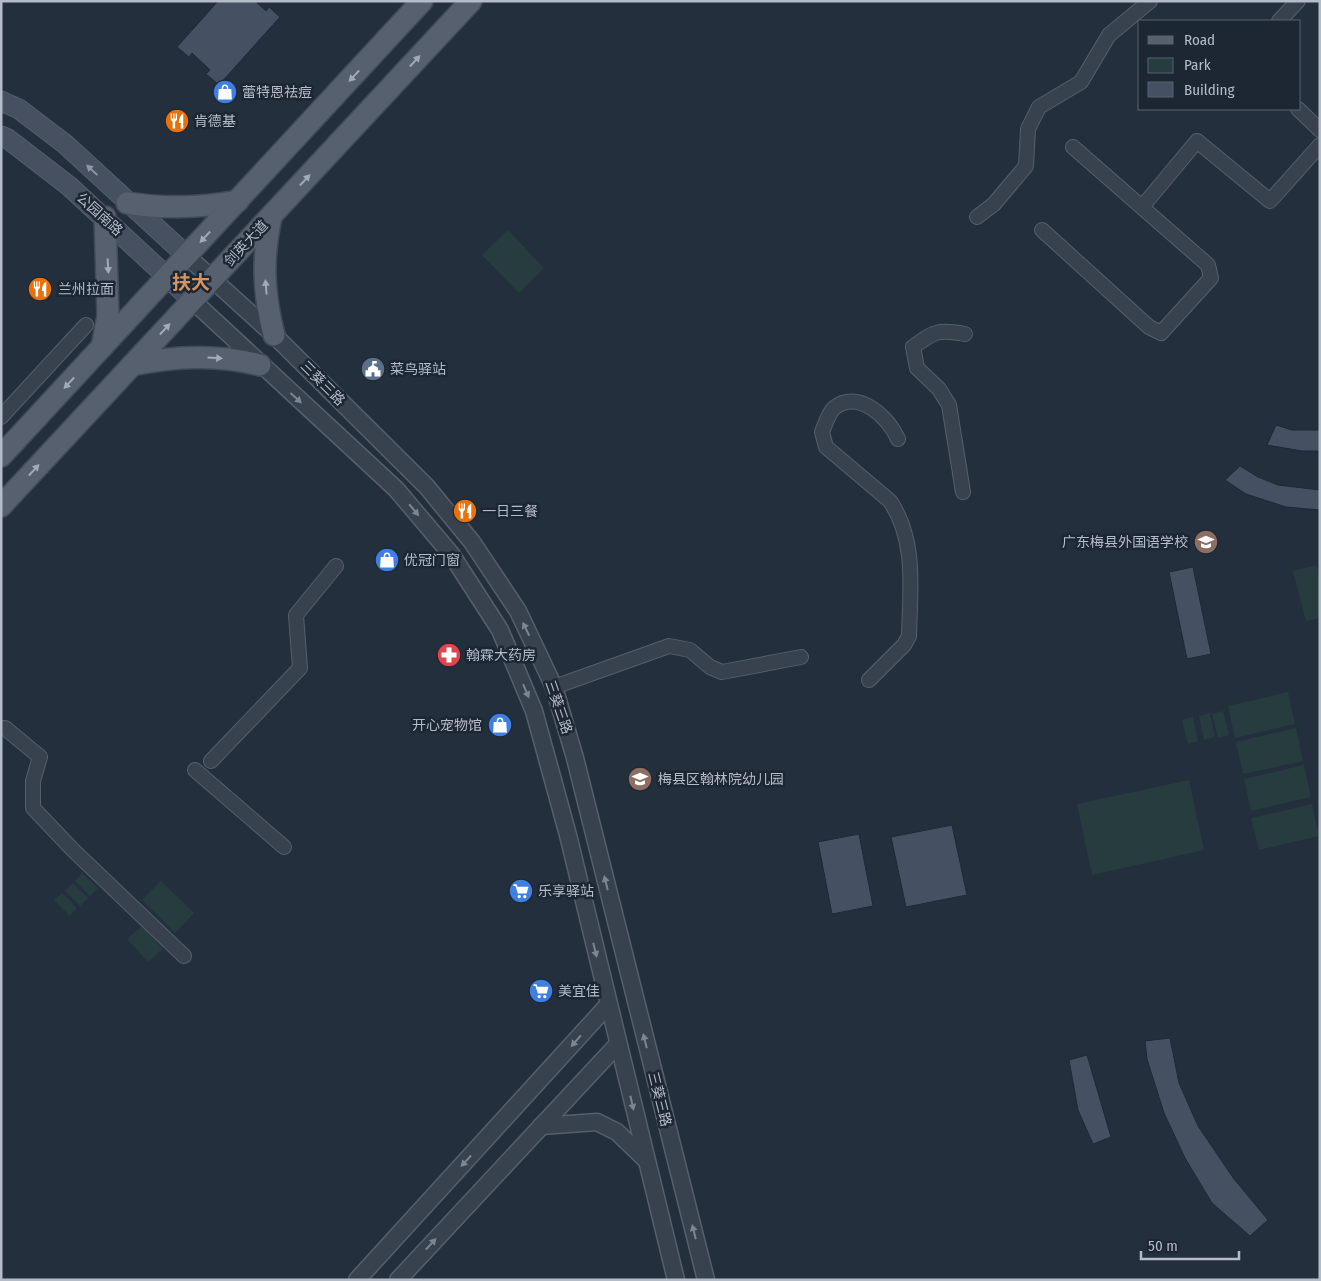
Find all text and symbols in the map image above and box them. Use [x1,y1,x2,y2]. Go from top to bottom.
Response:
legend [1138,20,1301,110]
text: Road [1184,31,1215,49]
one-way arrow [409,55,421,67]
text: Park [1184,56,1211,74]
one-way arrow [348,69,359,82]
shop icon: 蕾特恩祛痘 [212,79,238,105]
text: Building [1184,81,1235,99]
place label: 蕾特恩祛痘 [242,84,312,101]
restaurant icon: 肯德基 [164,108,190,134]
place label: 肯德基 [194,113,236,130]
one-way arrow [86,164,98,176]
one-way arrow [299,174,311,186]
street label: 公园南路 [73,189,126,239]
street label: 剑英大道 [221,217,272,270]
one-way arrow [199,230,211,242]
one-way arrow [104,258,112,274]
district label: 扶大 [172,271,210,294]
restaurant icon: 兰州拉面 [27,276,53,302]
one-way arrow [261,279,269,295]
place label: 兰州拉面 [58,281,114,298]
one-way arrow [159,323,171,335]
one-way arrow [207,354,223,362]
public building icon: 菜鸟驿站 [360,356,386,382]
street label: 三葵三路 [297,358,348,409]
place label: 菜鸟驿站 [390,361,446,378]
one-way arrow [63,377,75,389]
one-way arrow [290,392,303,403]
one-way arrow [28,464,40,476]
restaurant icon: 一日三餐 [452,498,478,524]
one-way arrow [408,503,419,516]
place label: 一日三餐 [482,503,538,520]
school or university icon: 广东梅县外国语学校 [1193,529,1219,555]
place label: 广东梅县外国语学校 [1062,534,1188,551]
shop icon: 优冠门窗 [374,547,400,573]
place label: 优冠门窗 [404,552,460,569]
one-way arrow [522,622,530,636]
pharmacy icon: 翰霖大药房 [436,642,462,668]
place label: 翰霖大药房 [466,647,536,664]
street label: 三葵三路 [541,678,576,736]
one-way arrow [522,684,530,699]
shop icon: 开心宠物馆 [487,712,513,738]
place label: 开心宠物馆 [412,717,482,734]
school or university icon: 梅县区翰林院幼儿园 [627,766,653,792]
place label: 梅县区翰林院幼儿园 [658,771,784,788]
one-way arrow [602,876,610,891]
supermarket icon: 乐享驿站 [508,878,534,904]
place label: 乐享驿站 [538,883,594,900]
one-way arrow [591,942,599,957]
supermarket icon: 美宜佳 [528,978,554,1004]
place label: 美宜佳 [558,983,600,1000]
one-way arrow [641,1034,649,1049]
one-way arrow [571,1035,582,1048]
street label: 三葵三路 [644,1070,675,1128]
one-way arrow [628,1096,636,1111]
one-way arrow [460,1155,472,1167]
one-way arrow [690,1225,698,1240]
scale bar [1141,1228,1238,1260]
text: 50 m [1148,1237,1178,1255]
one-way arrow [425,1239,437,1251]

